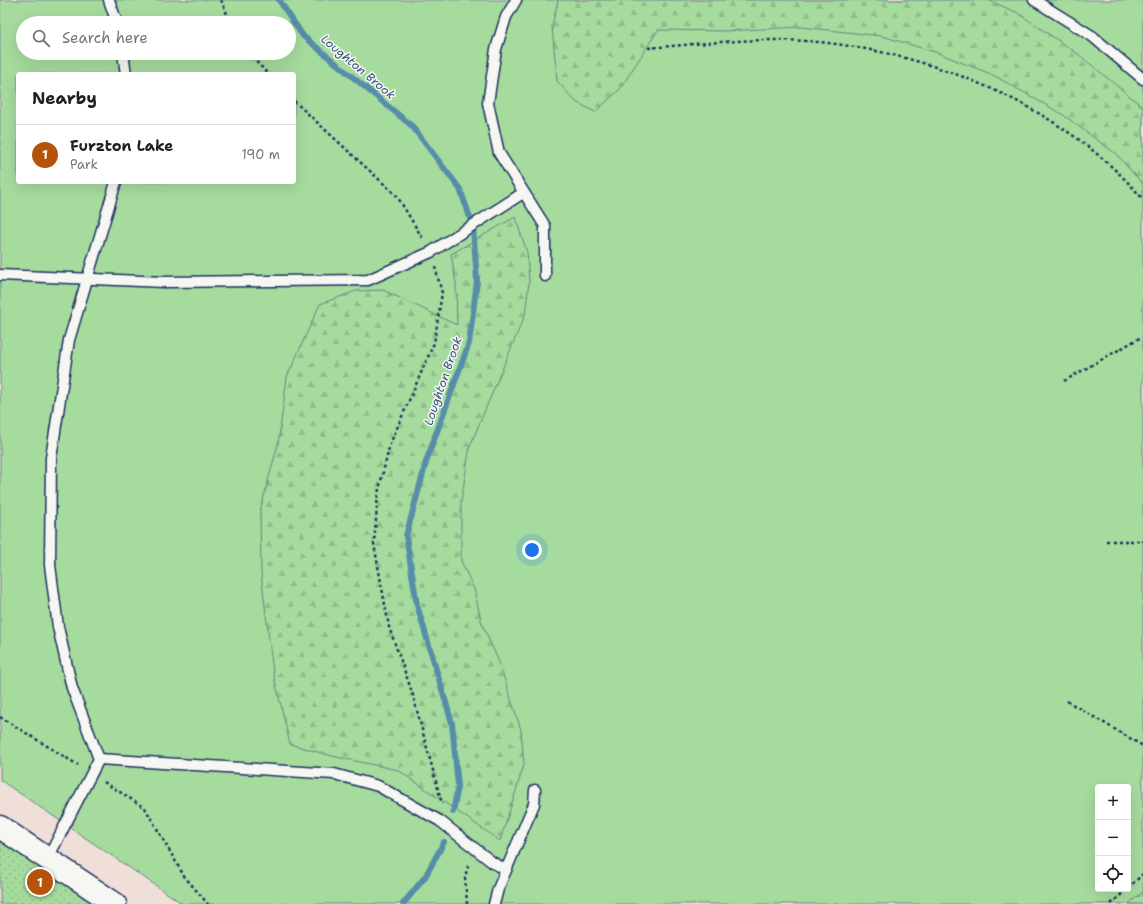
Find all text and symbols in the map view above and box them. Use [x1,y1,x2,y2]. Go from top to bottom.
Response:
search box [16,16,296,60]
icon: search [30,27,52,49]
text: Search here [62,28,148,48]
water label: Loughton Brook [317,31,399,103]
text: Nearby [32,87,97,109]
text: Furzton Lake [70,136,173,156]
text: 1 [42,146,48,163]
text: 190 m [241,146,280,163]
text: Park [70,156,98,173]
water label: Loughton Brook [420,334,466,427]
your location [522,540,542,560]
map controls [1095,784,1131,892]
button: + [1095,784,1131,820]
button: − [1095,820,1131,856]
button: locate [1095,856,1131,892]
pin: 1 [27,867,53,897]

